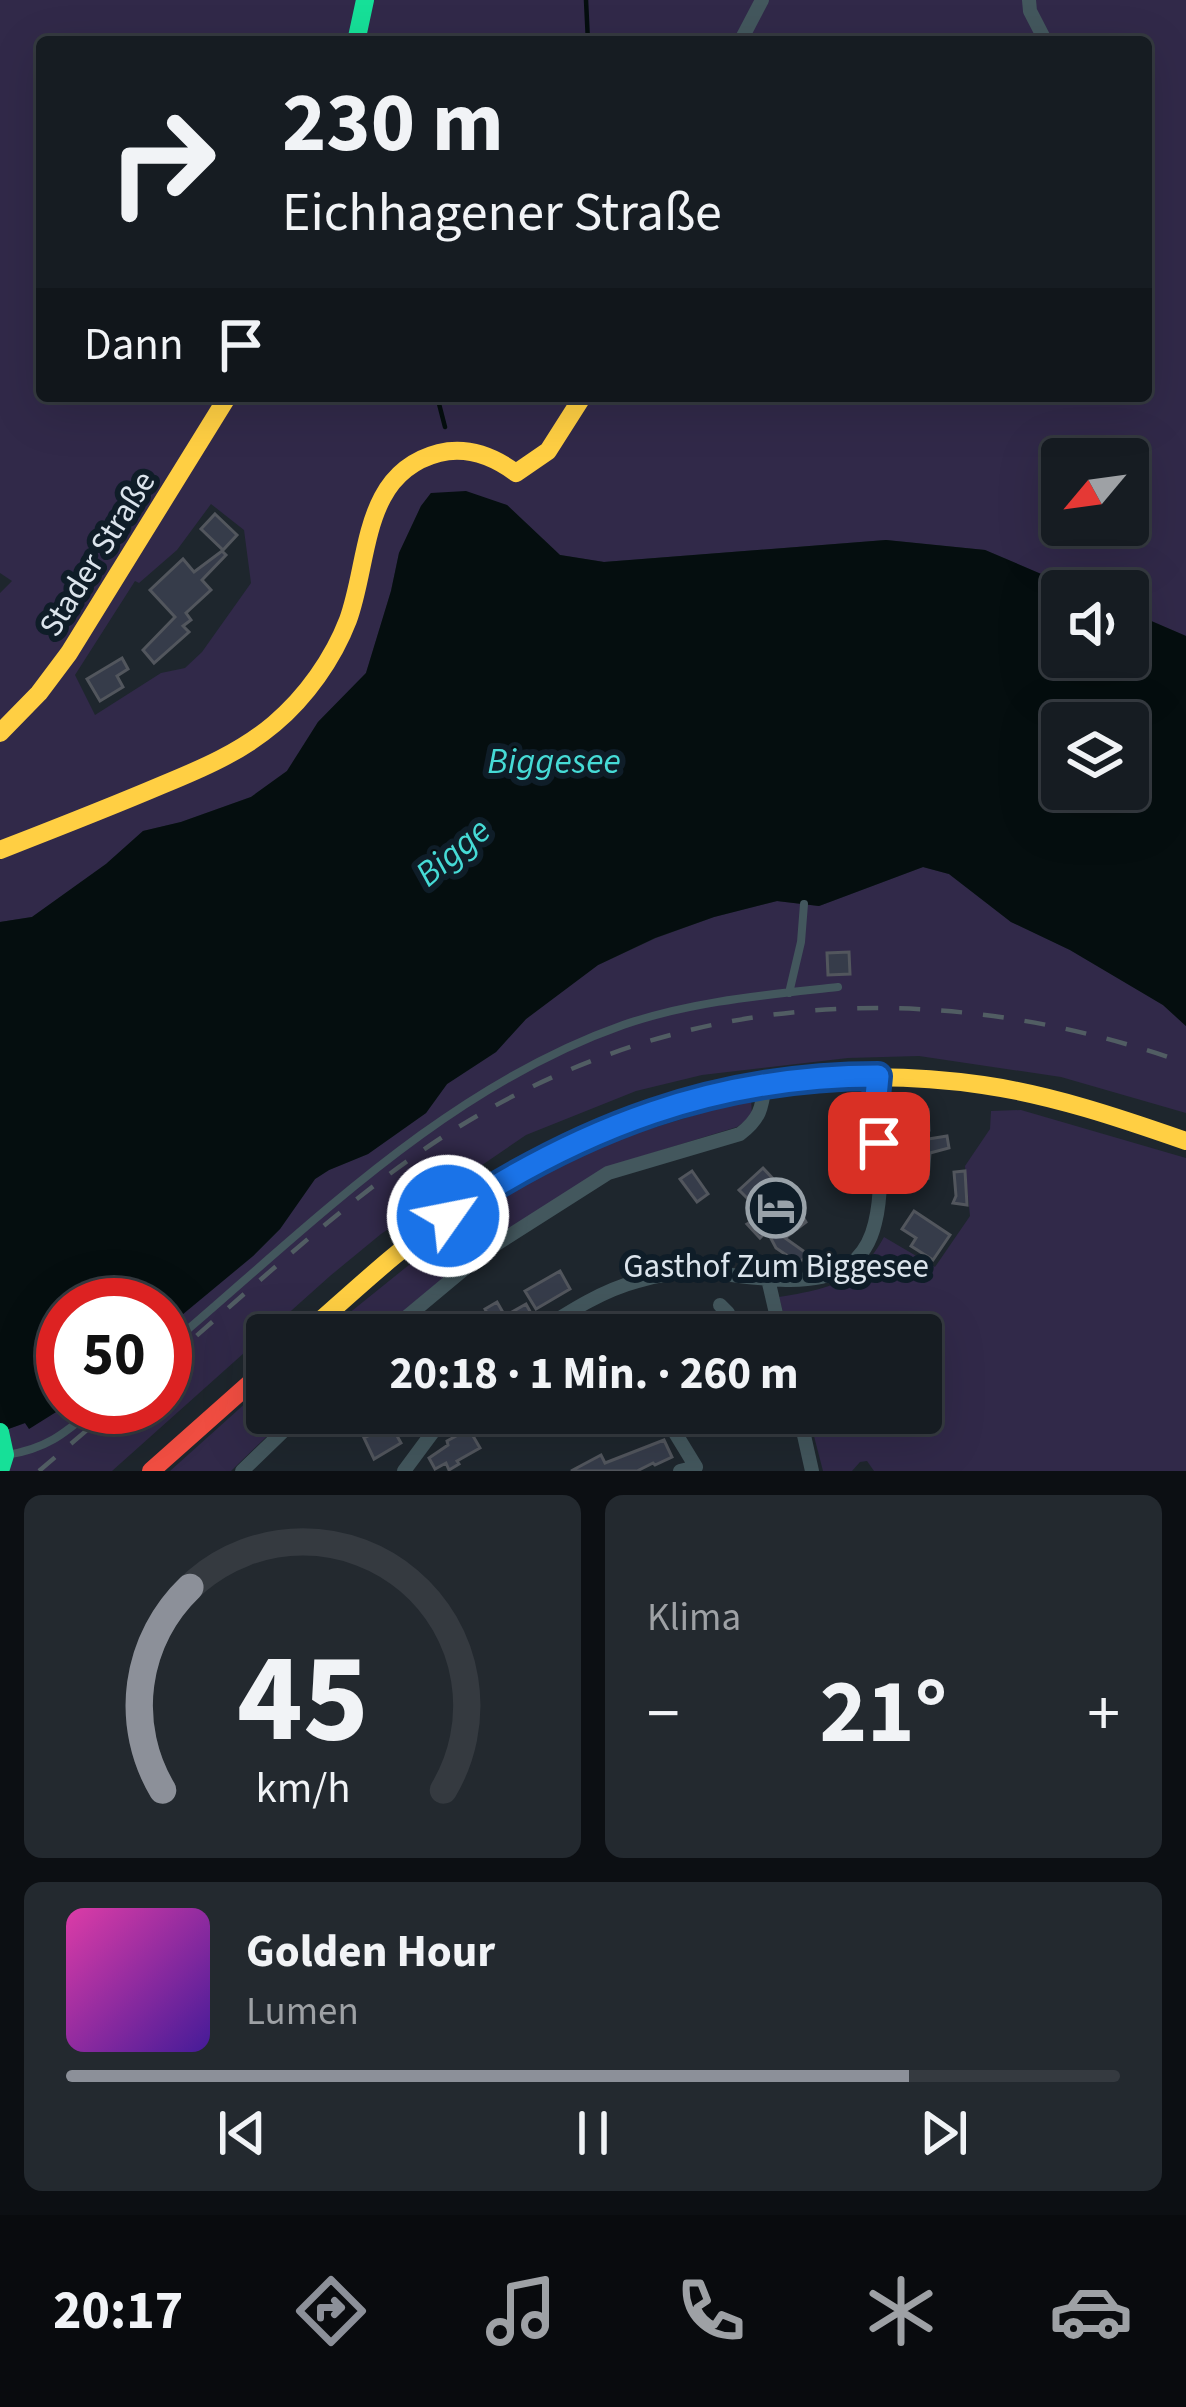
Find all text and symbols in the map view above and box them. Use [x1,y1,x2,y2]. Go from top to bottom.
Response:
text: 230 m [282,64,504,184]
icon: right [84,84,240,240]
text: Eichhagener Straße [282,175,722,252]
icon: arrive [208,312,274,378]
text: Dann [84,313,184,377]
north arrow [1041,438,1149,546]
map controls [1041,438,1149,810]
street label: Stader Straße [28,462,167,646]
button: sound [1041,570,1149,678]
button: layers [1041,702,1149,810]
water label: Biggesee [487,736,621,787]
water label: Bigge [404,805,502,899]
pin [828,1092,930,1194]
icon: arrive [846,1110,912,1176]
position arrow [385,1153,511,1279]
hotel icon: Gasthof Zum Biggesee [745,1177,807,1239]
place label: Gasthof Zum Biggesee [623,1243,929,1290]
speed limit sign: 50 [36,1278,192,1434]
text: 20:18 · 1 Min. · 260 m [389,1342,799,1406]
text: Klima [647,1590,741,1646]
text: 45 [237,1611,368,1789]
text: 21° [820,1649,947,1777]
text: − [647,1667,680,1761]
text: + [1087,1667,1120,1761]
text: km/h [255,1757,350,1818]
text: Golden Hour [246,1920,495,1984]
text: Lumen [246,1984,359,2040]
icon: previous [209,2100,275,2166]
icon: pause [560,2100,626,2166]
icon: next [911,2100,977,2166]
icon: directions [289,2269,373,2353]
icon: music [479,2269,563,2353]
icon: phone [669,2269,753,2353]
icon: climate [859,2269,943,2353]
icon: car [1049,2269,1133,2353]
text: 20:17 [53,2273,183,2350]

